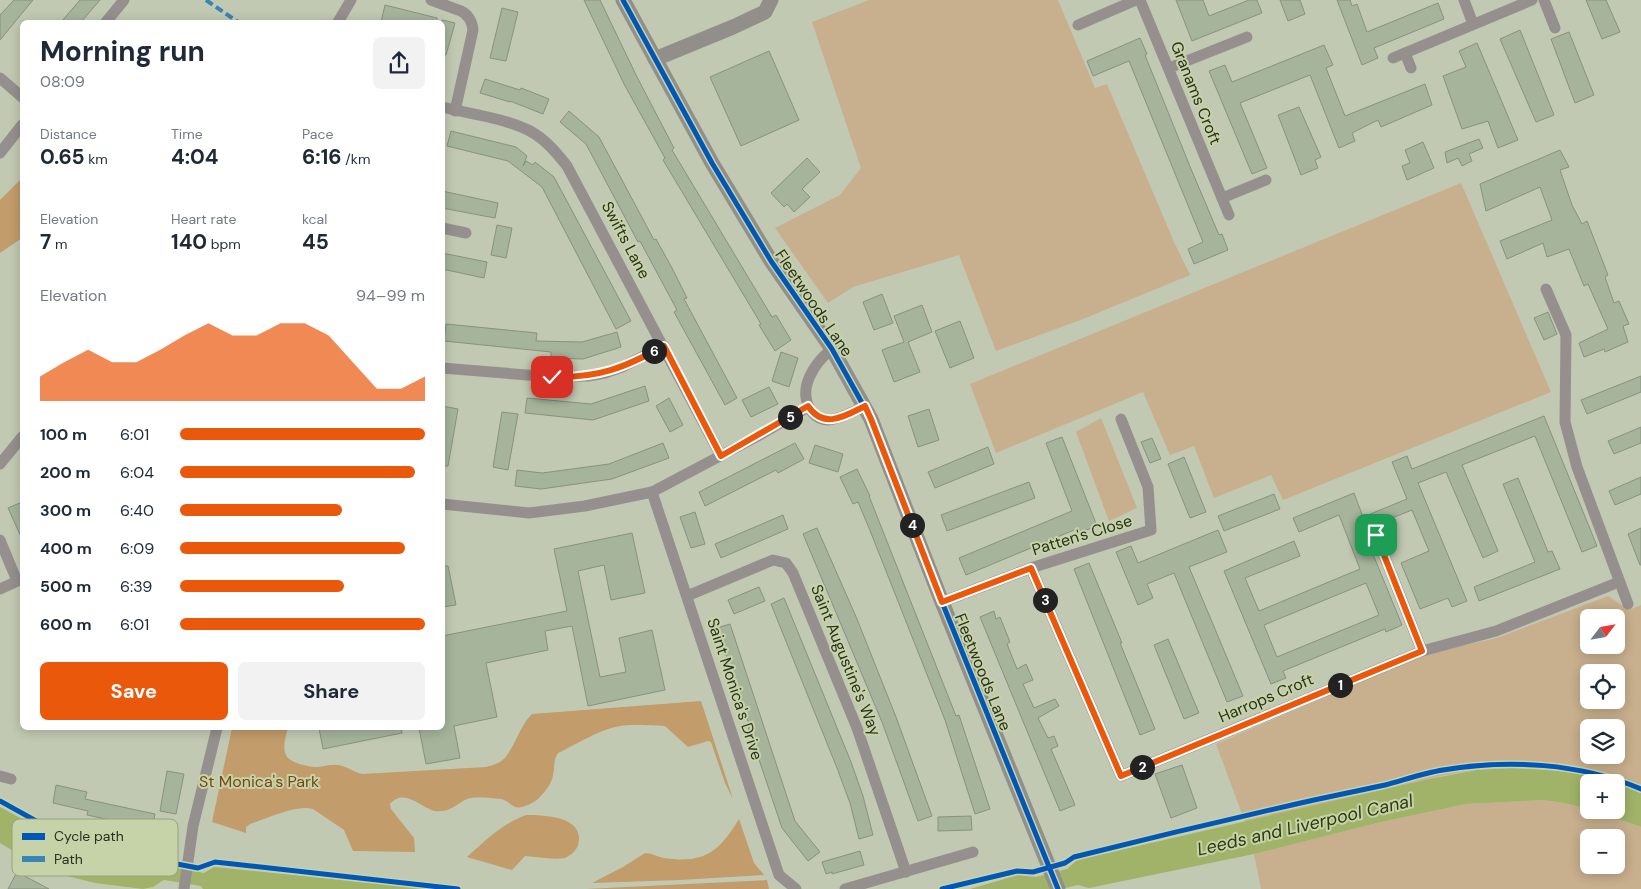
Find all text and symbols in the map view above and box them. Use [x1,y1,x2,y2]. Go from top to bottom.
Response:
text: Morning run [40,33,205,70]
button: share [373,37,425,89]
street label: Granams Croft [1166,38,1226,148]
text: 08:09 [40,71,85,92]
text: Distance [40,125,97,143]
text: Time [171,125,203,143]
text: Pace [302,125,333,143]
text: 0.65 [40,143,85,171]
text: 4:04 [171,143,218,171]
text: 6:16 [302,143,342,171]
text: km [85,150,108,168]
text: /km [342,150,370,168]
street label: Swifts Lane [597,198,655,282]
text: Elevation [40,210,98,228]
text: Heart rate [171,210,236,228]
text: kcal [302,210,327,228]
text: 7 [40,228,51,256]
text: 140 [171,228,207,256]
text: 45 [302,228,329,256]
text: m [51,235,67,253]
text: bpm [207,235,241,253]
street label: Fleetwoods Lane [770,245,858,361]
text: Elevation [40,285,107,306]
text: 94–99 m [356,285,425,306]
pin: 6 [642,338,666,364]
text: 6 [650,342,659,360]
pin [531,356,573,398]
icon: check [538,363,566,391]
pin: 5 [778,404,802,430]
text: 5 [786,408,795,426]
text: 100 m [40,424,87,445]
text: 6:01 [120,424,149,445]
text: 200 m [40,462,91,483]
text: 6:04 [120,462,154,483]
text: 300 m [40,500,91,521]
text: 6:40 [120,500,154,521]
street label: Patten's Close [1029,510,1135,560]
pin: 4 [900,512,924,538]
pin [1355,514,1397,556]
text: 4 [908,516,917,534]
icon: arrive [1362,521,1390,549]
text: 400 m [40,538,92,559]
text: 6:09 [120,538,154,559]
text: 500 m [40,576,91,597]
text: 6:39 [120,576,152,597]
street label: Saint Augustine's Way [806,581,886,739]
pin: 3 [1032,588,1058,612]
text: 3 [1041,591,1050,609]
north arrow [1580,609,1625,654]
map controls [1580,609,1625,874]
street label: Fleetwoods Lane [950,610,1016,734]
text: 600 m [40,614,92,635]
text: 6:01 [120,614,149,635]
street label: Saint Monica's Drive [702,615,768,763]
button: Save [40,662,228,720]
button: Share [238,662,425,720]
button: locate [1580,664,1625,709]
street label: Harrops Croft [1215,669,1317,727]
pin: 1 [1328,672,1352,698]
text: 1 [1338,676,1343,694]
button: layers [1580,719,1625,764]
pin: 2 [1130,754,1154,780]
text: 2 [1138,758,1147,776]
park label: St Monica's Park [199,771,319,792]
button: + [1580,774,1625,819]
water label: Leeds and Liverpool Canal [1195,788,1416,862]
legend [12,819,178,876]
text: Cycle path [54,827,124,845]
button: − [1580,829,1625,874]
text: Path [54,850,83,868]

